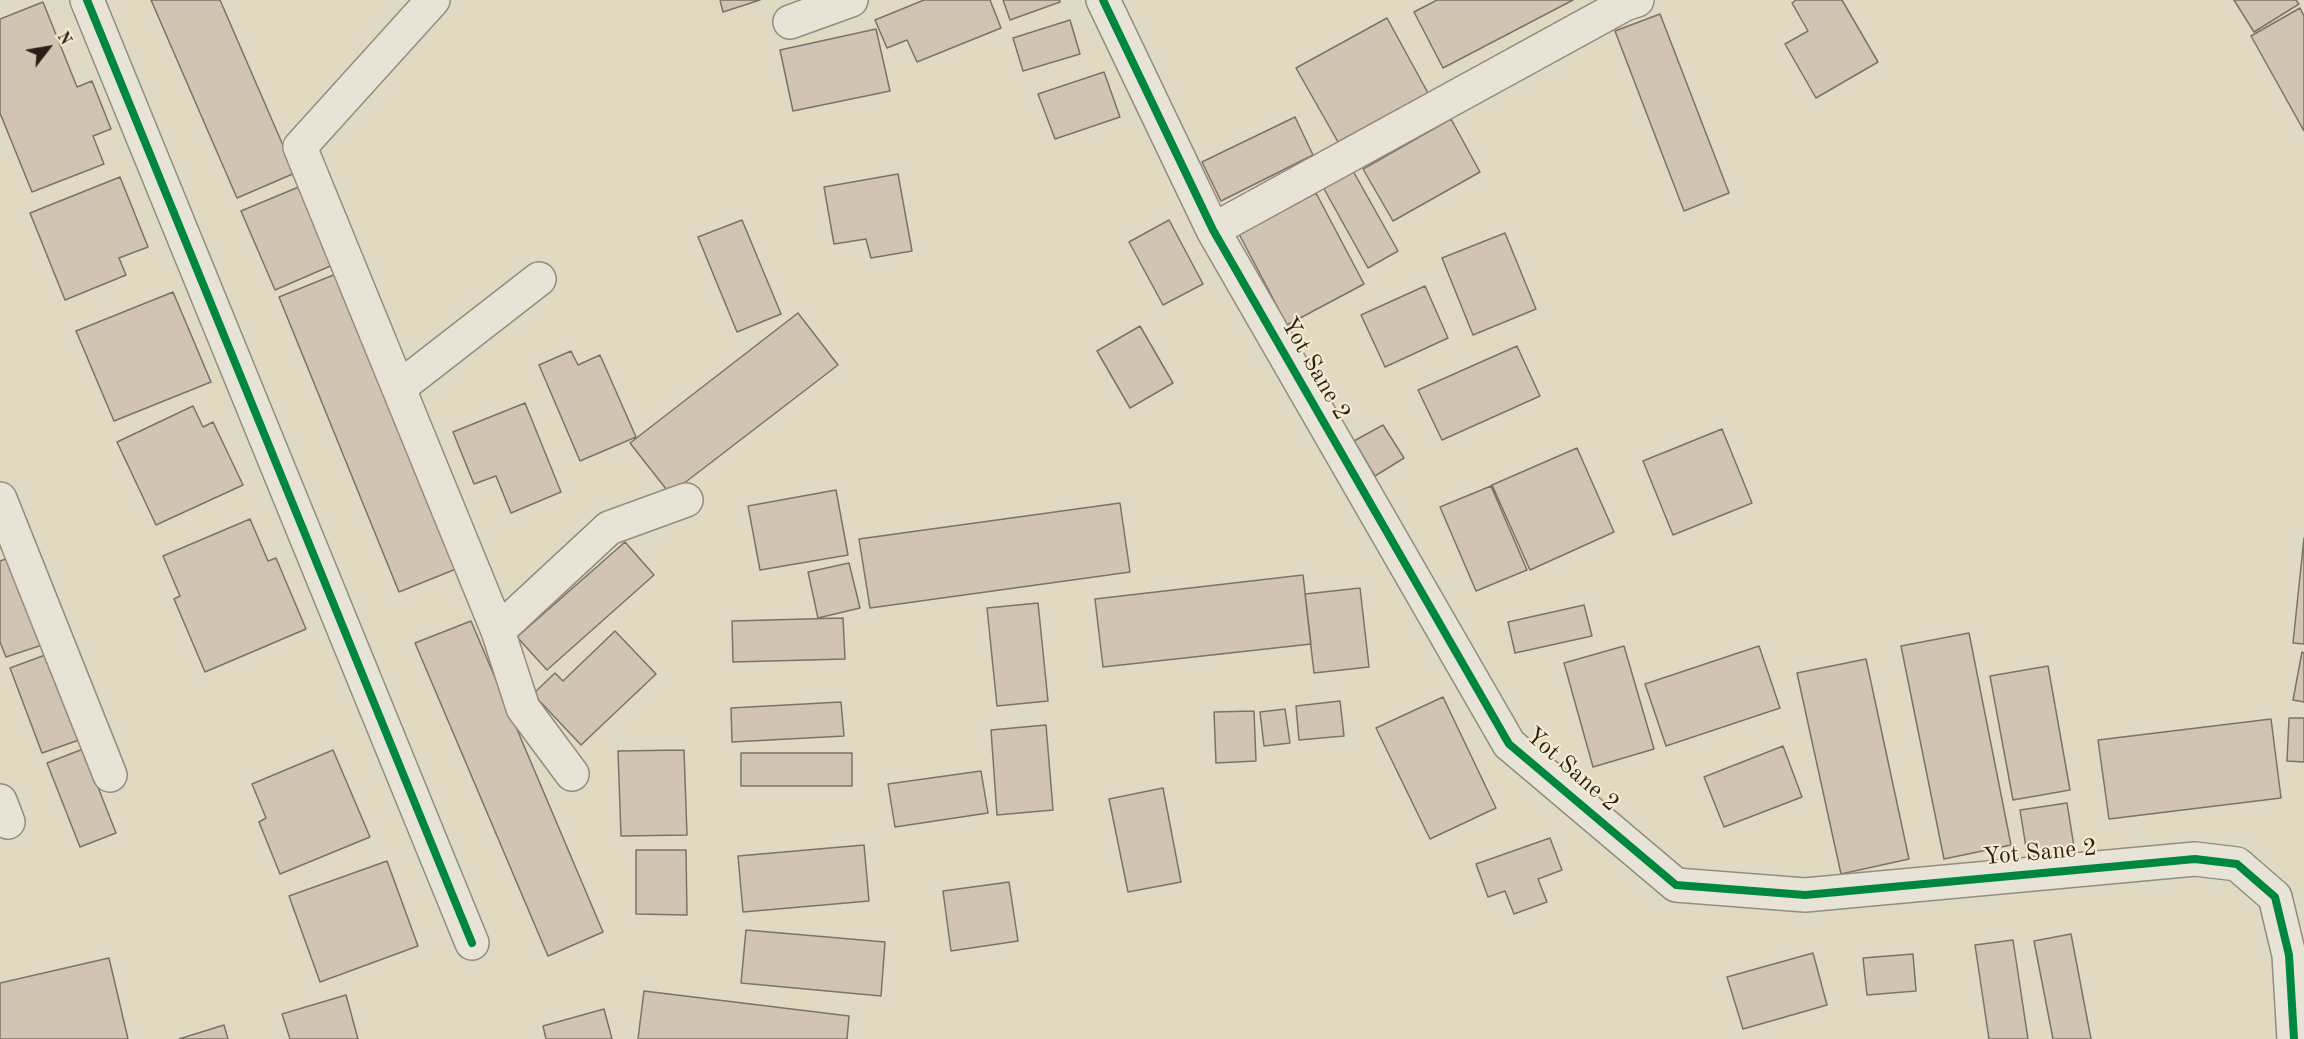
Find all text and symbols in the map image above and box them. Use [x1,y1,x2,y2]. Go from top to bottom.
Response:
north arrow [18,18,78,78]
text: N [53,29,73,48]
street label: Yot Sane 2 [1274,312,1356,426]
street label: Yot Sane 2 [1519,722,1625,818]
street label: Yot Sane 2 [1982,834,2098,872]

